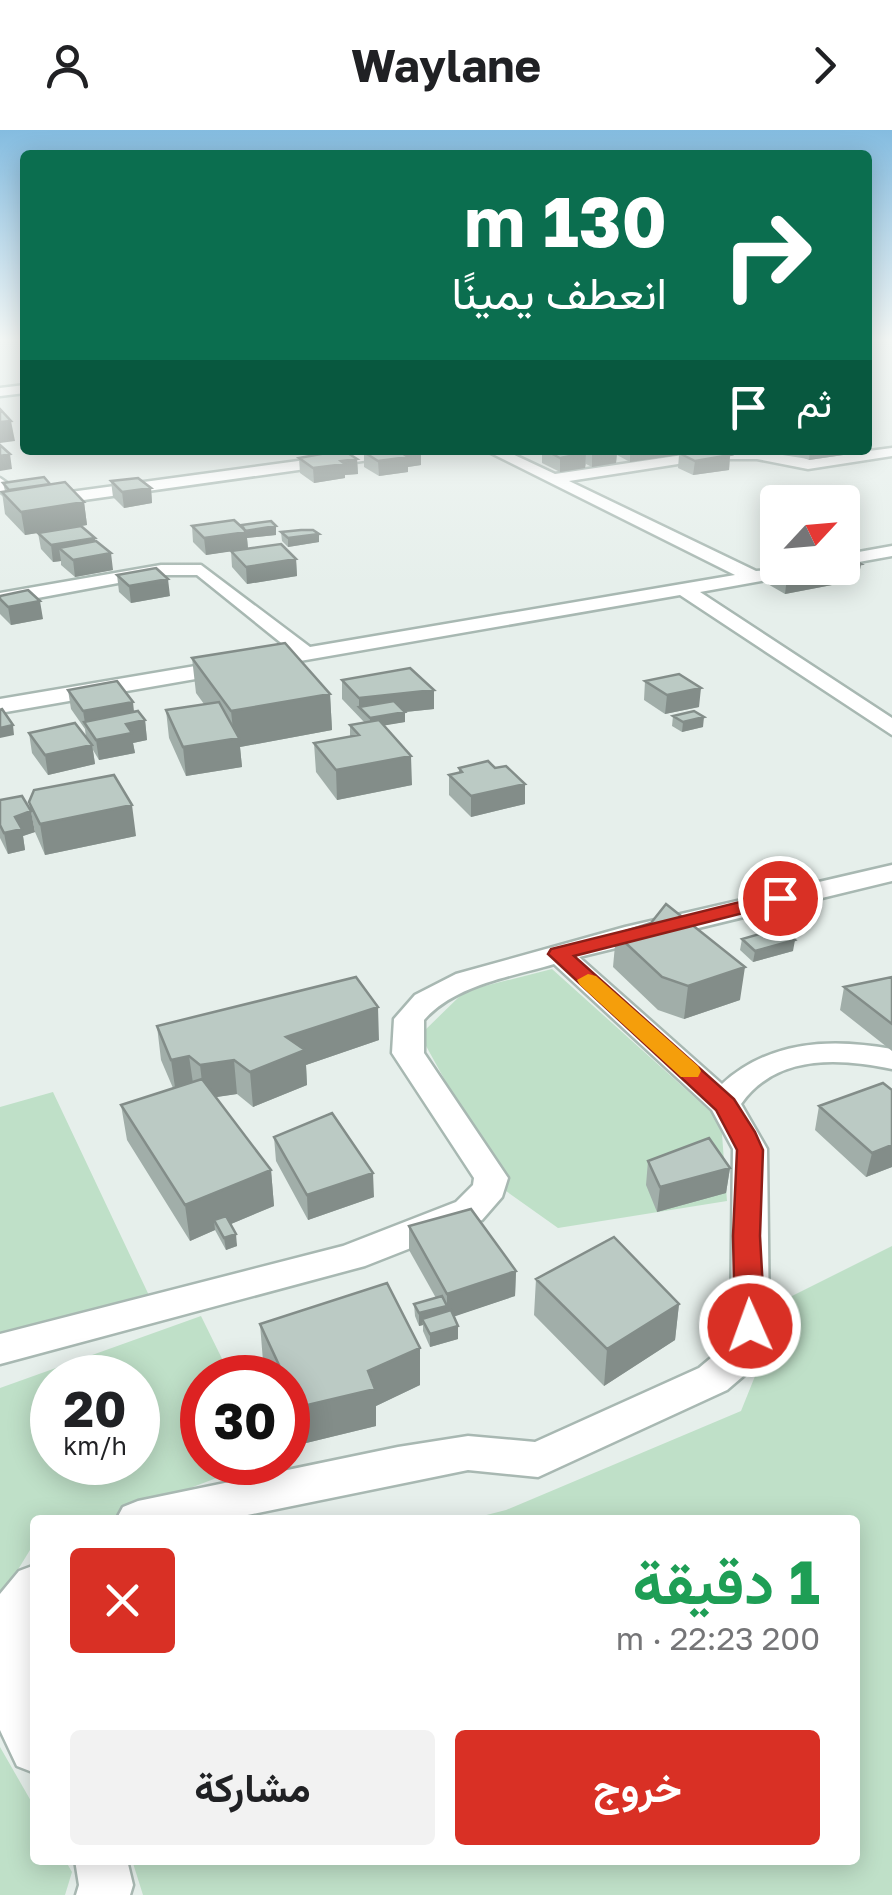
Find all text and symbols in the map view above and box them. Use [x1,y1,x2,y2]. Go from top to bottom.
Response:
icon: person [40,38,95,93]
text: Waylane [351,38,541,92]
icon: forward [797,38,852,93]
text: 130 m [464,178,667,262]
icon: right [702,190,832,320]
text: انعطف يمينًا [451,265,667,319]
icon: arrive [721,380,776,435]
text: ثم [796,380,832,425]
north arrow [760,485,860,585]
map controls [760,485,860,585]
pin [738,856,823,941]
icon: arrive [753,871,808,926]
position arrow [698,1274,802,1378]
speed limit sign: 30 [180,1355,310,1485]
text: 20 [63,1378,126,1438]
text: km/h [63,1430,127,1461]
text: 1 دقيقة [633,1545,820,1617]
button: close [70,1548,175,1653]
text: 200 m · 22:23 [616,1619,820,1657]
button: مشاركة [70,1730,435,1845]
button: خروج [455,1730,820,1845]

